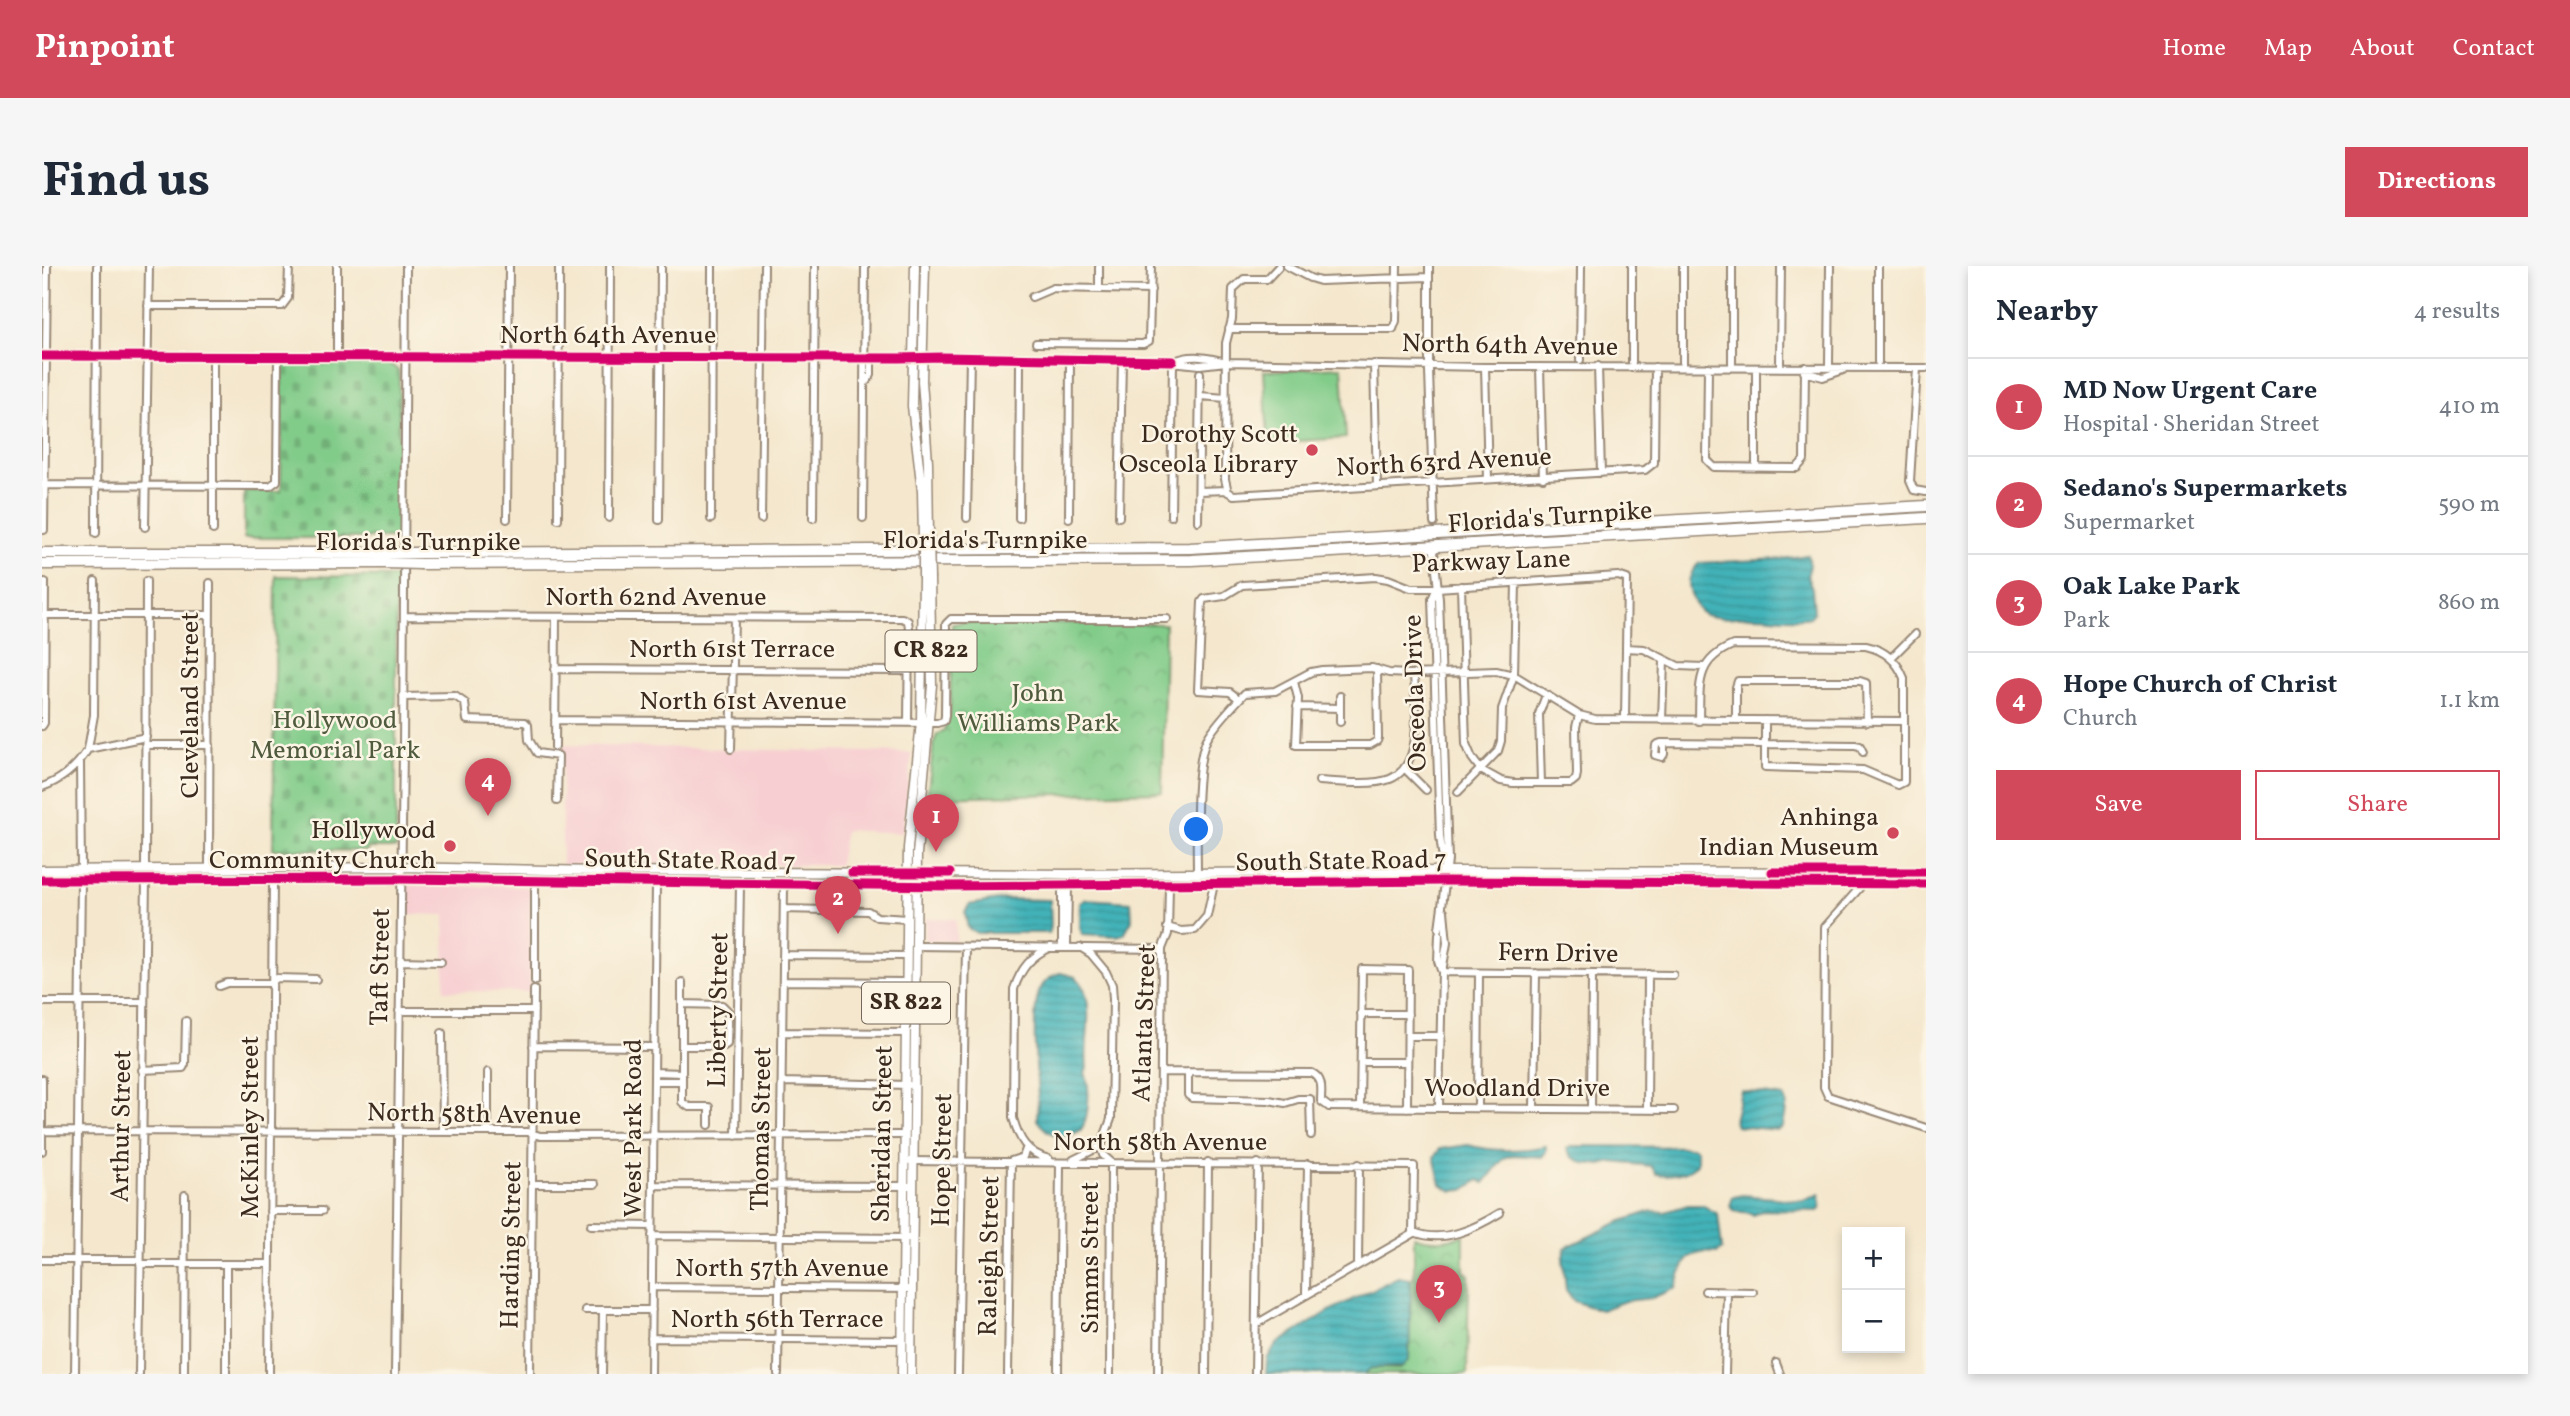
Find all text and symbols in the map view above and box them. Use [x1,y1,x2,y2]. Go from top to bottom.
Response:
text: Pinpoint [35,26,175,72]
text: Home [2162,32,2226,66]
text: Map [2264,32,2312,66]
text: About [2350,32,2415,66]
text: Contact [2453,32,2535,66]
button: Directions [2345,147,2528,217]
text: Find us [42,148,210,217]
text: Nearby [1996,291,2098,333]
text: 4 results [2414,296,2500,328]
street label: North 64th Avenue [500,318,716,354]
street label: North 64th Avenue [1401,326,1619,366]
text: MD Now Urgent Care [2063,373,2317,409]
text: 1 [2014,391,2024,423]
text: 410 m [2439,391,2500,423]
text: Hospital · Sheridan Street [2063,409,2320,441]
place label: Dorothy Scott Osceola Library [1119,417,1298,483]
street label: North 63rd Avenue [1335,439,1553,487]
marker: Dorothy Scott Osceola Library [1304,442,1320,458]
text: Sedano's Supermarkets [2063,471,2347,507]
text: 2 [2013,489,2025,521]
text: 590 m [2438,489,2500,521]
street label: Florida's Turnpike [1446,493,1654,543]
text: Supermarket [2063,507,2195,539]
street label: Florida's Turnpike [882,523,1088,559]
street label: Florida's Turnpike [315,525,521,561]
street label: Parkway Lane [1411,541,1571,583]
text: Oak Lake Park [2063,569,2240,605]
street label: North 62nd Avenue [545,580,767,616]
text: 3 [2013,587,2025,619]
text: 860 m [2438,587,2500,619]
text: Park [2063,605,2110,637]
street label: Cleveland Street [173,612,209,798]
street label: Osceola Drive [1395,614,1437,772]
road number: CR 822 [886,630,976,672]
street label: North 61st Terrace [629,632,835,668]
text: Hope Church of Christ [2063,667,2337,703]
park label: John Williams Park [957,676,1119,742]
street label: North 61st Avenue [639,684,847,720]
text: 4 [2012,685,2026,717]
text: 1.1 km [2439,685,2500,717]
park label: Hollywood Memorial Park [250,703,420,769]
text: Church [2063,703,2138,735]
pin: 4 [465,758,511,816]
button: Save [1996,770,2241,840]
button: Share [2255,770,2500,840]
pin: 1 [913,794,959,852]
place label: Anhinga Indian Museum [1699,800,1879,866]
your location [1179,812,1213,846]
place label: Hollywood Community Church [209,813,436,879]
marker: Anhinga Indian Museum [1885,825,1901,841]
marker: Hollywood Community Church [442,838,458,854]
street label: South State Road 7 [584,841,796,881]
street label: South State Road 7 [1235,842,1447,882]
pin: 2 [815,876,861,934]
street label: Taft Street [362,908,400,1026]
street label: Liberty Street [700,932,738,1088]
street label: Fern Drive [1497,935,1619,973]
street label: Atlanta Street [1124,943,1166,1103]
road number: SR 822 [862,982,950,1024]
street label: McKinley Street [233,1036,269,1218]
street label: West Park Road [616,1039,652,1217]
street label: Sheridan Street [863,1045,903,1223]
street label: Thomas Street [743,1046,781,1212]
street label: Arthur Street [103,1049,141,1203]
street label: Woodland Drive [1424,1071,1610,1107]
street label: Hope Street [924,1093,962,1227]
street label: North 58th Avenue [366,1095,582,1135]
street label: North 58th Avenue [1053,1125,1267,1161]
street label: Harding Street [493,1161,531,1329]
street label: Raleigh Street [971,1175,1009,1337]
street label: Simms Street [1073,1182,1109,1334]
map controls [1842,1227,1905,1353]
button: + [1842,1227,1905,1290]
street label: North 57th Avenue [675,1251,889,1287]
pin: 3 [1416,1265,1462,1323]
button: − [1842,1290,1905,1353]
street label: North 56th Terrace [671,1302,883,1338]

